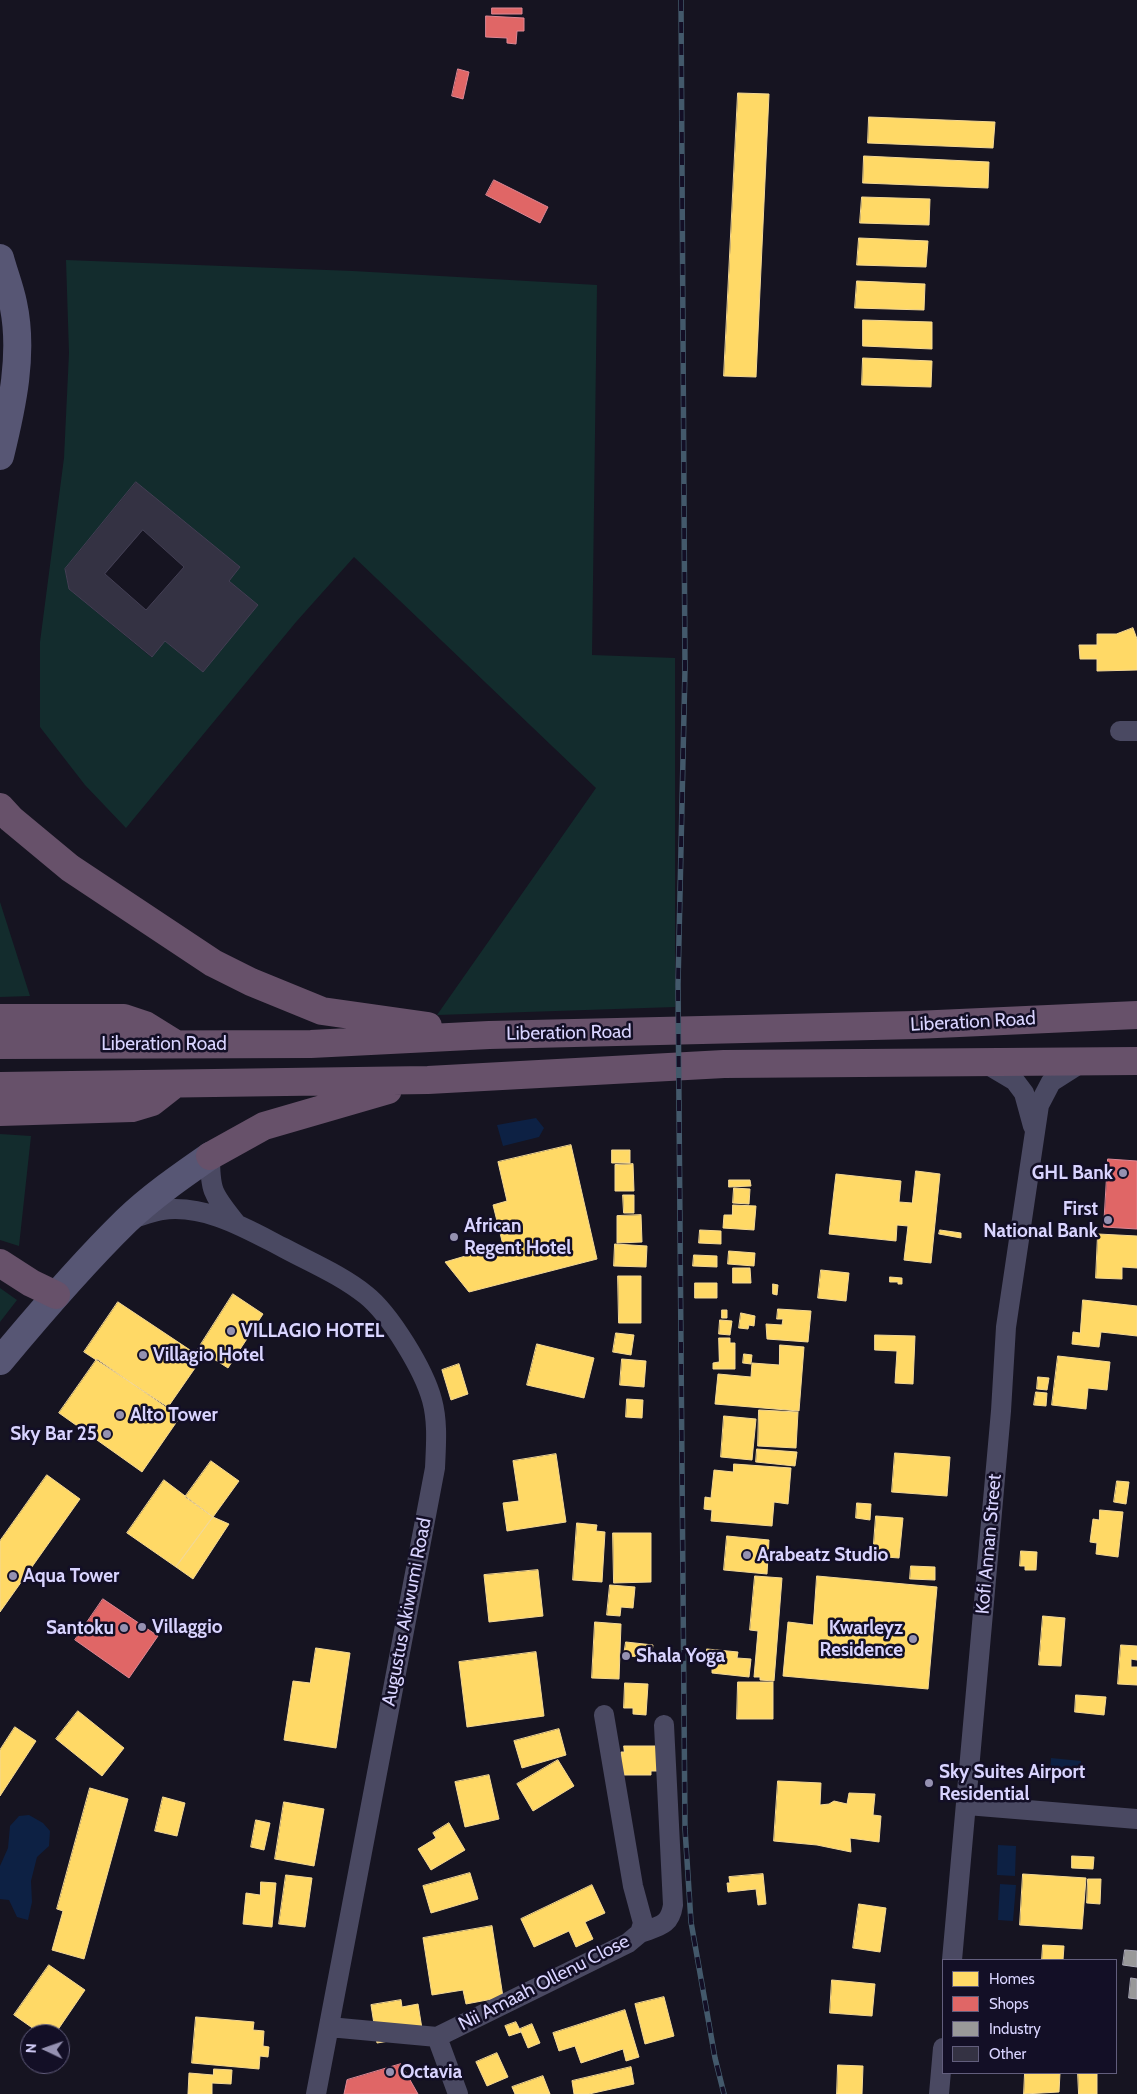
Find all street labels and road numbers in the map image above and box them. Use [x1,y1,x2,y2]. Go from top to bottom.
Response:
street label: Liberation Road [910,1007,1036,1037]
street label: Liberation Road [506,1021,632,1045]
street label: Liberation Road [101,1033,227,1055]
street label: Kofi Annan Street [972,1473,1006,1615]
street label: Augustus Akiwumi Road [378,1516,436,1708]
street label: Nii Amaah Ollenu Close [455,1930,633,2036]

